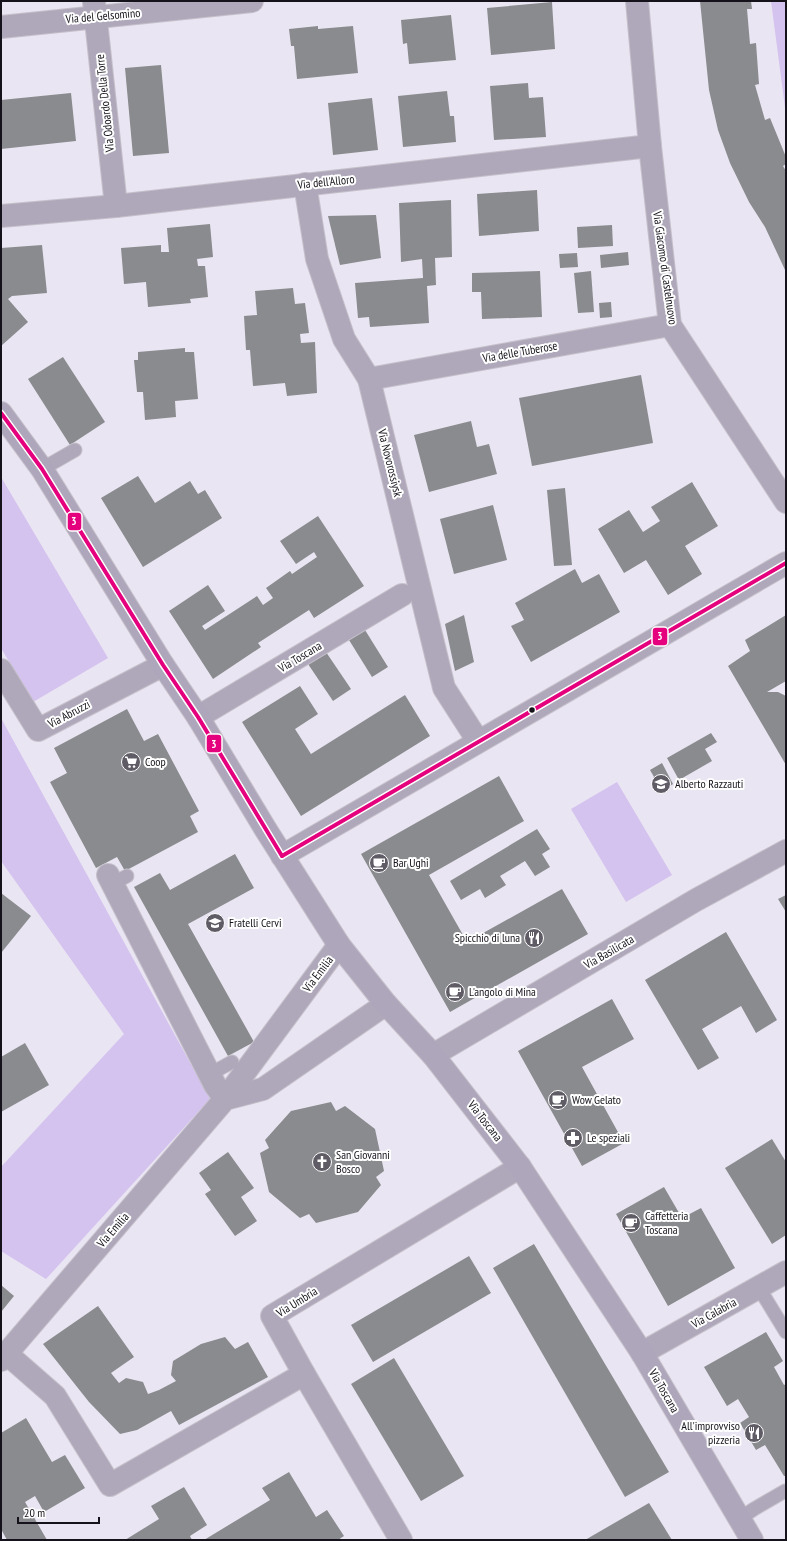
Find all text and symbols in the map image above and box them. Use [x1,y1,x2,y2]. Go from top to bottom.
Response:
street label: Via del Gelsomino [64,5,141,26]
street label: Via Odoardo Della Torre [92,53,117,154]
street label: Via dell'Alloro [296,171,355,192]
street label: Via Giacomo di Castelnuovo [650,209,681,326]
street label: Via delle Tuberose [480,338,559,366]
street label: Via Novorossiysk [375,426,406,499]
line badge: 3 [67,512,82,531]
text: 3 [71,514,77,528]
line badge: 3 [652,627,668,646]
text: 3 [657,629,663,643]
street label: Via Toscana [275,638,324,676]
street label: Via Abruzzi [44,696,93,731]
unlabelled marker [527,705,537,715]
line badge: 3 [206,734,222,753]
text: 3 [211,737,217,751]
supermarket icon: Coop [120,751,142,773]
place label: Coop [145,754,166,769]
school or university icon: Alberto Razzauti [650,773,672,795]
place label: Alberto Razzauti [675,776,743,791]
cafe icon: Bar Ughi [368,852,390,874]
place label: Bar Ughi [393,855,429,870]
school or university icon: Fratelli Cervi [204,912,226,934]
place label: Fratelli Cervi [229,915,282,930]
restaurant icon: Spicchio di luna [523,927,545,949]
place label: Spicchio di luna [455,930,520,945]
street label: Via Basilicata [580,931,637,972]
street label: Via Emilia [299,953,336,995]
cafe icon: L'angolo di Mina [444,981,466,1003]
place label: L'angolo di Mina [469,984,536,999]
cafe icon: Wow Gelato [547,1089,569,1111]
place label: Wow Gelato [572,1092,621,1107]
street label: Via Toscana [464,1096,506,1144]
pharmacy icon: Le speziali [562,1127,584,1149]
place label: Le speziali [587,1130,630,1145]
place label: San Giovanni Bosco [336,1147,390,1176]
church icon: San Giovanni Bosco [311,1151,333,1173]
place label: Caffetteria Toscana [645,1208,689,1237]
street label: Via Emilia [93,1209,132,1251]
cafe icon: Caffetteria Toscana [620,1212,642,1234]
street label: Via Umbria [273,1283,320,1321]
street label: Via Calabria [688,1294,739,1332]
street label: Via Toscana [646,1365,683,1415]
place label: All'improvviso pizzeria [681,1418,740,1447]
restaurant icon: All'improvviso pizzeria [743,1422,765,1444]
scale bar [18,1499,99,1525]
text: 20 m [24,1505,45,1520]

